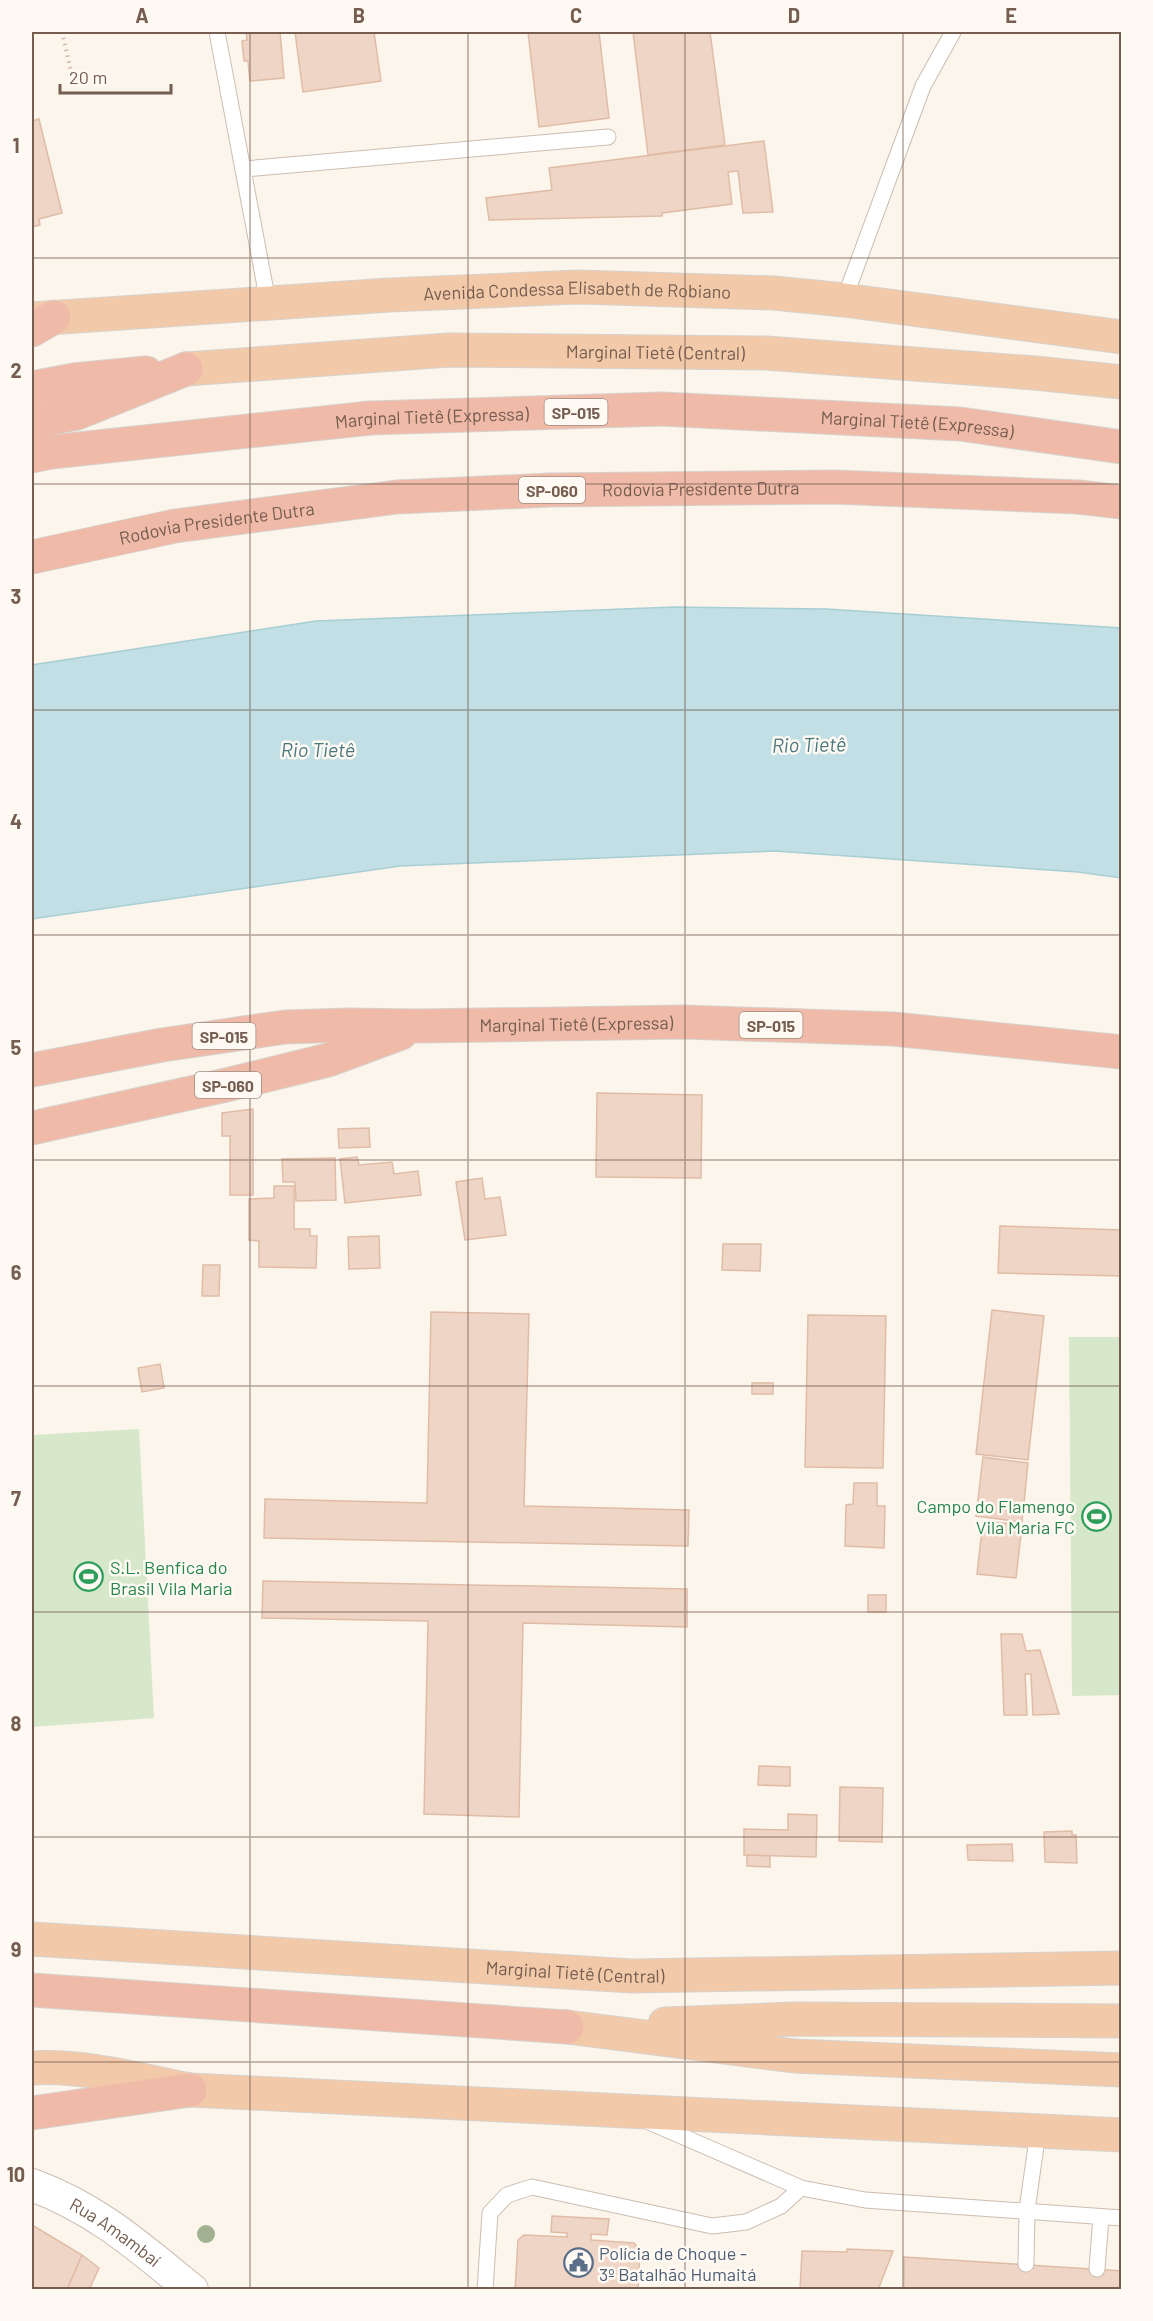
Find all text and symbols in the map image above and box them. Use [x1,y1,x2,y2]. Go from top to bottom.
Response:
text: A [135,3,149,27]
text: B [353,3,365,27]
text: C [570,3,582,27]
text: D [788,3,800,27]
text: E [1005,3,1017,27]
scale bar [60,57,171,95]
text: 20 m [69,66,107,88]
text: 1 [12,133,20,157]
street label: Avenida Condessa Elisabeth de Robiano [423,276,731,305]
street label: Marginal Tietê (Central) [566,340,745,364]
text: 2 [10,358,22,382]
road number: SP-015 [544,399,608,425]
street label: Marginal Tietê (Expressa) [334,402,529,433]
street label: Marginal Tietê (Expressa) [820,406,1016,443]
street label: Rodovia Presidente Dutra [602,476,799,500]
road number: SP-060 [519,477,585,503]
street label: Rodovia Presidente Dutra [117,497,316,549]
text: 3 [11,584,21,608]
water label: Rio Tietê [772,731,846,757]
water label: Rio Tietê [281,737,355,761]
text: 4 [10,809,22,833]
street label: Marginal Tietê (Expressa) [479,1011,674,1036]
road number: SP-015 [740,1012,802,1038]
road number: SP-015 [192,1023,256,1049]
text: 5 [11,1035,22,1059]
road number: SP-060 [195,1072,261,1098]
text: 6 [11,1260,22,1284]
text: 7 [11,1486,21,1510]
place label: Campo do Flamengo Vila Maria FC [917,1495,1075,1538]
sports icon: Campo do Flamengo Vila Maria FC [1080,1500,1112,1532]
place label: S.L. Benfica do Brasil Vila Maria [110,1556,233,1599]
sports icon: S.L. Benfica do Brasil Vila Maria [73,1561,105,1593]
text: 8 [11,1711,22,1735]
text: 9 [11,1937,21,1961]
street label: Marginal Tietê (Central) [485,1956,665,1987]
text: 10 [7,2162,25,2186]
street label: Rua Amambaí [66,2193,166,2271]
place label: Polícia de Choque - 3º Batalhão Humaitá [599,2242,756,2285]
public building icon: Polícia de Choque - 3º Batalhão Humaitá [562,2247,594,2279]

